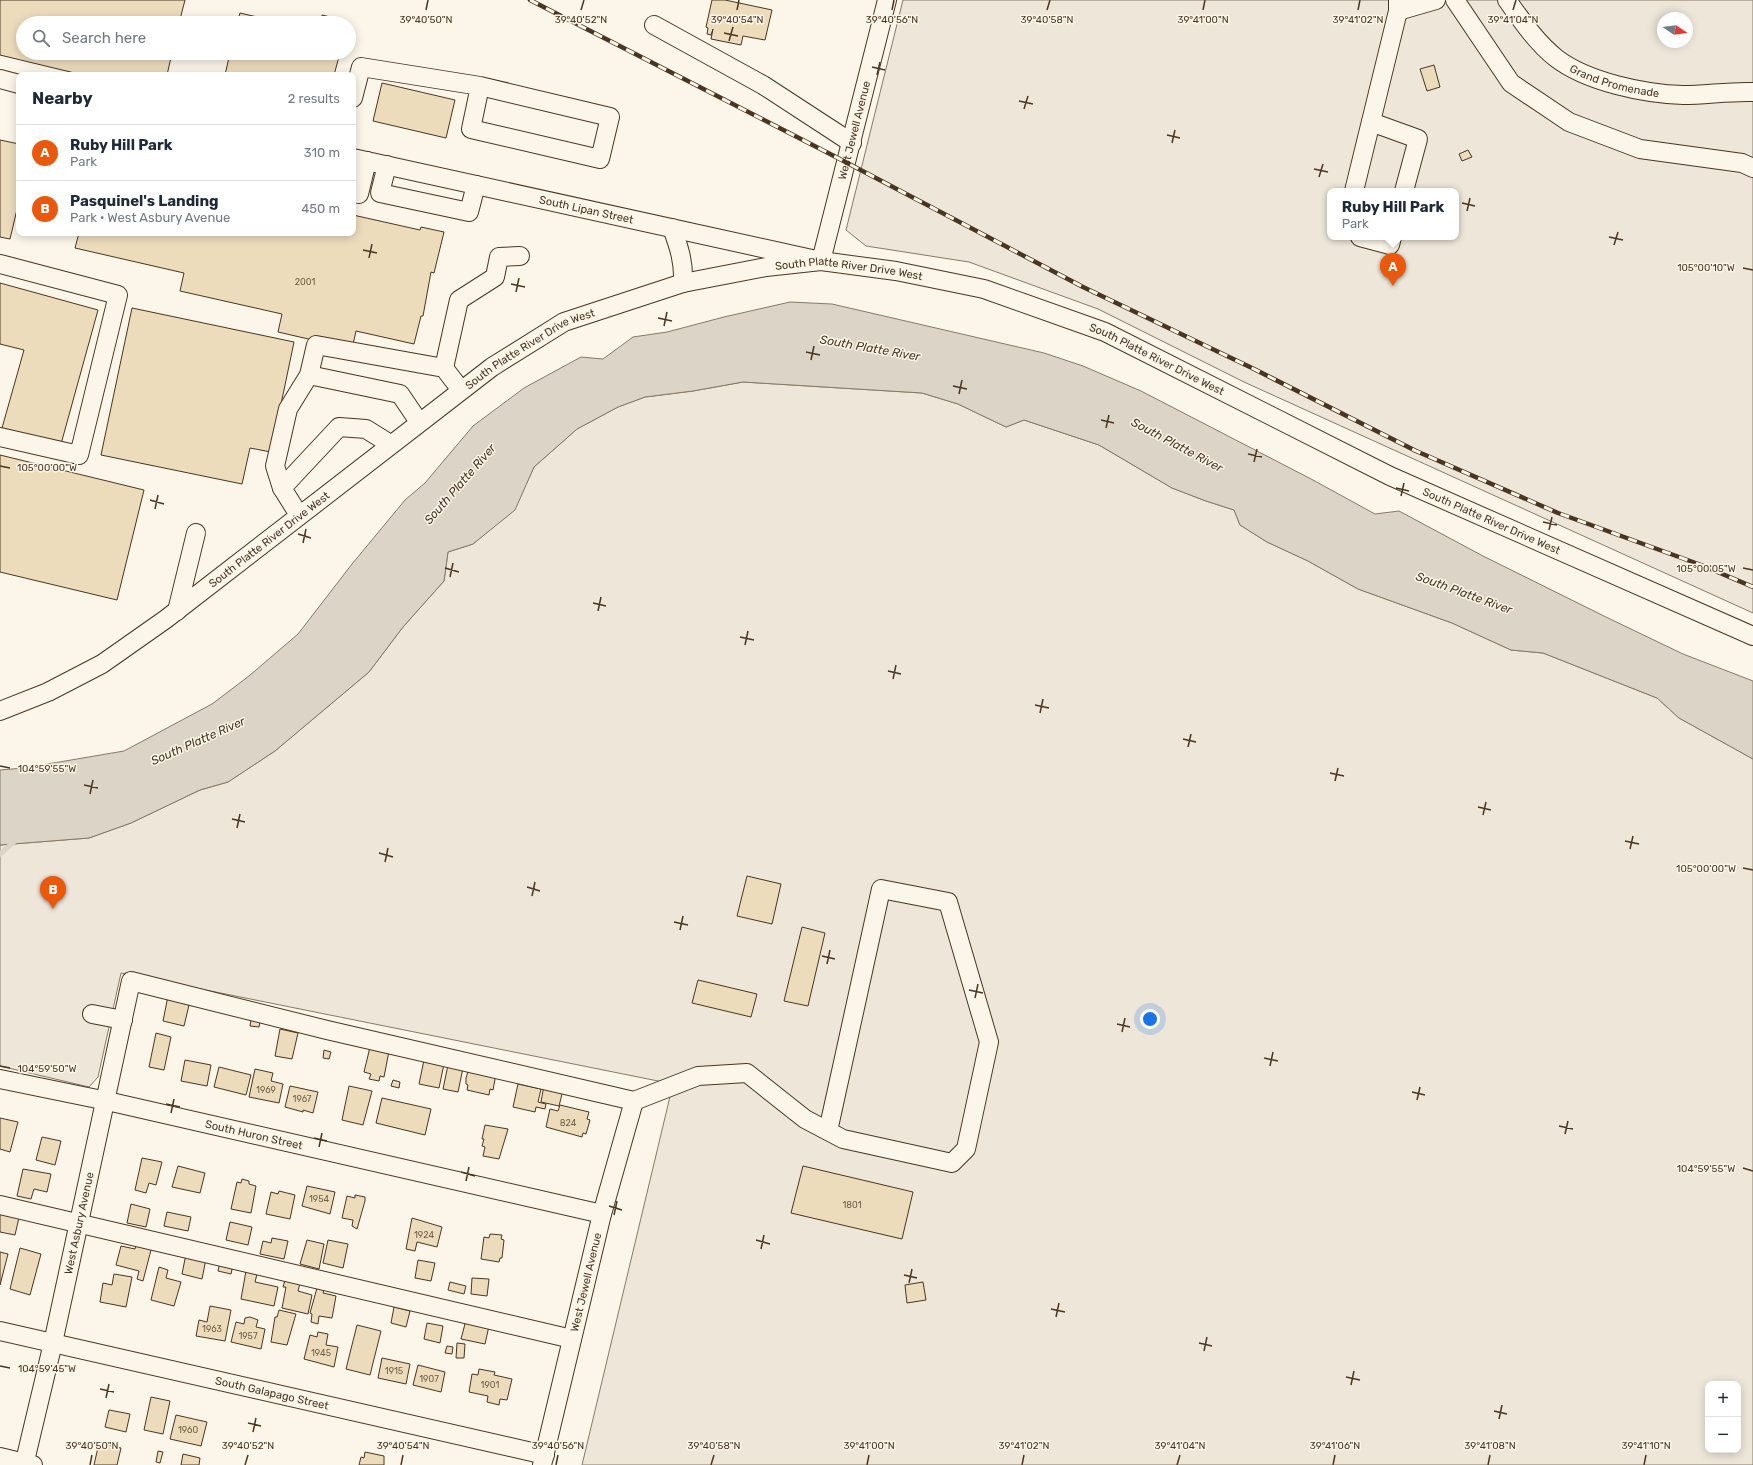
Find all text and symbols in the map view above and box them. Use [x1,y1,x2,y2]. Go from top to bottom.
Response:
north arrow [1657,12,1693,48]
text: 39°40'50"N [399,14,453,26]
text: 39°40'52"N [555,14,607,26]
text: 39°40'54"N [711,14,763,26]
text: 39°40'56"N [866,14,918,26]
text: 39°40'58"N [1020,14,1074,26]
text: 39°41'00"N [1177,14,1229,26]
text: 39°41'02"N [1333,14,1383,26]
text: 39°41'04"N [1488,14,1538,26]
search box [16,16,356,60]
icon: search [30,27,52,49]
text: Search here [62,29,146,47]
street label: Grand Promenade [1567,62,1660,100]
street label: West Jewell Avenue [836,80,873,181]
text: Nearby [32,88,93,108]
text: 2 results [288,91,340,106]
text: Ruby Hill Park [70,136,173,154]
text: A [40,145,50,160]
text: 310 m [304,145,340,160]
text: Park [70,154,97,169]
popup [1327,188,1459,240]
text: Pasquinel's Landing [70,192,219,210]
street label: South Lipan Street [538,193,635,227]
text: Ruby Hill Park [1342,198,1444,216]
text: B [40,201,50,216]
text: 450 m [301,201,340,216]
text: Park · West Asbury Avenue [70,210,230,225]
text: Park [1342,216,1369,231]
pin: A [1380,253,1406,286]
street label: South Platte River Drive West [774,255,925,283]
text: 105°00'10"W [1677,262,1735,274]
house number: 2001 [295,277,315,287]
street label: South Platte River Drive West [463,306,597,392]
street label: South Platte River Drive West [1087,321,1227,399]
water label: South Platte River [819,332,922,364]
water label: South Platte River [1129,415,1225,475]
water label: South Platte River [421,441,499,527]
text: 105°00'00"W [17,462,77,474]
street label: South Platte River Drive West [1421,485,1563,558]
street label: South Platte River Drive West [206,489,333,590]
text: 105°00'05"W [1676,563,1736,575]
water label: South Platte River [1414,569,1514,617]
water label: South Platte River [149,714,248,768]
text: 104°59'55"W [18,763,76,775]
text: 105°00'00"W [1676,863,1736,875]
pin: B [40,876,66,909]
your location [1140,1009,1160,1029]
text: 104°59'50"W [18,1063,76,1075]
house number: 1969 [256,1085,276,1095]
house number: 1967 [293,1094,312,1104]
street label: South Huron Street [204,1118,305,1153]
house number: 824 [560,1118,577,1128]
text: 104°59'55"W [1677,1163,1735,1175]
street label: West Asbury Avenue [62,1171,97,1276]
house number: 1954 [309,1194,329,1204]
house number: 1801 [842,1200,862,1210]
house number: 1924 [414,1230,434,1240]
street label: West Jewell Avenue [568,1231,604,1333]
house number: 1963 [202,1324,222,1334]
house number: 1957 [238,1331,258,1341]
house number: 1945 [311,1348,331,1358]
text: 104°59'45"W [18,1363,76,1375]
house number: 1915 [385,1366,403,1376]
street label: South Galapago Street [214,1374,331,1413]
house number: 1907 [419,1374,439,1384]
house number: 1901 [481,1380,500,1390]
map controls [1705,1381,1741,1453]
button: + [1705,1381,1741,1417]
button: − [1705,1417,1741,1453]
house number: 1960 [178,1425,198,1435]
text: 39°40'50"N [65,1440,119,1452]
text: 39°40'52"N [222,1440,274,1452]
text: 39°40'54"N [377,1440,429,1452]
text: 39°40'56"N [532,1440,584,1452]
text: 39°40'58"N [687,1440,741,1452]
text: 39°41'00"N [843,1440,895,1452]
text: 39°41'02"N [999,1440,1049,1452]
text: 39°41'04"N [1155,1440,1205,1452]
text: 39°41'06"N [1310,1440,1360,1452]
text: 39°41'08"N [1464,1440,1516,1452]
text: 39°41'10"N [1621,1440,1671,1452]

